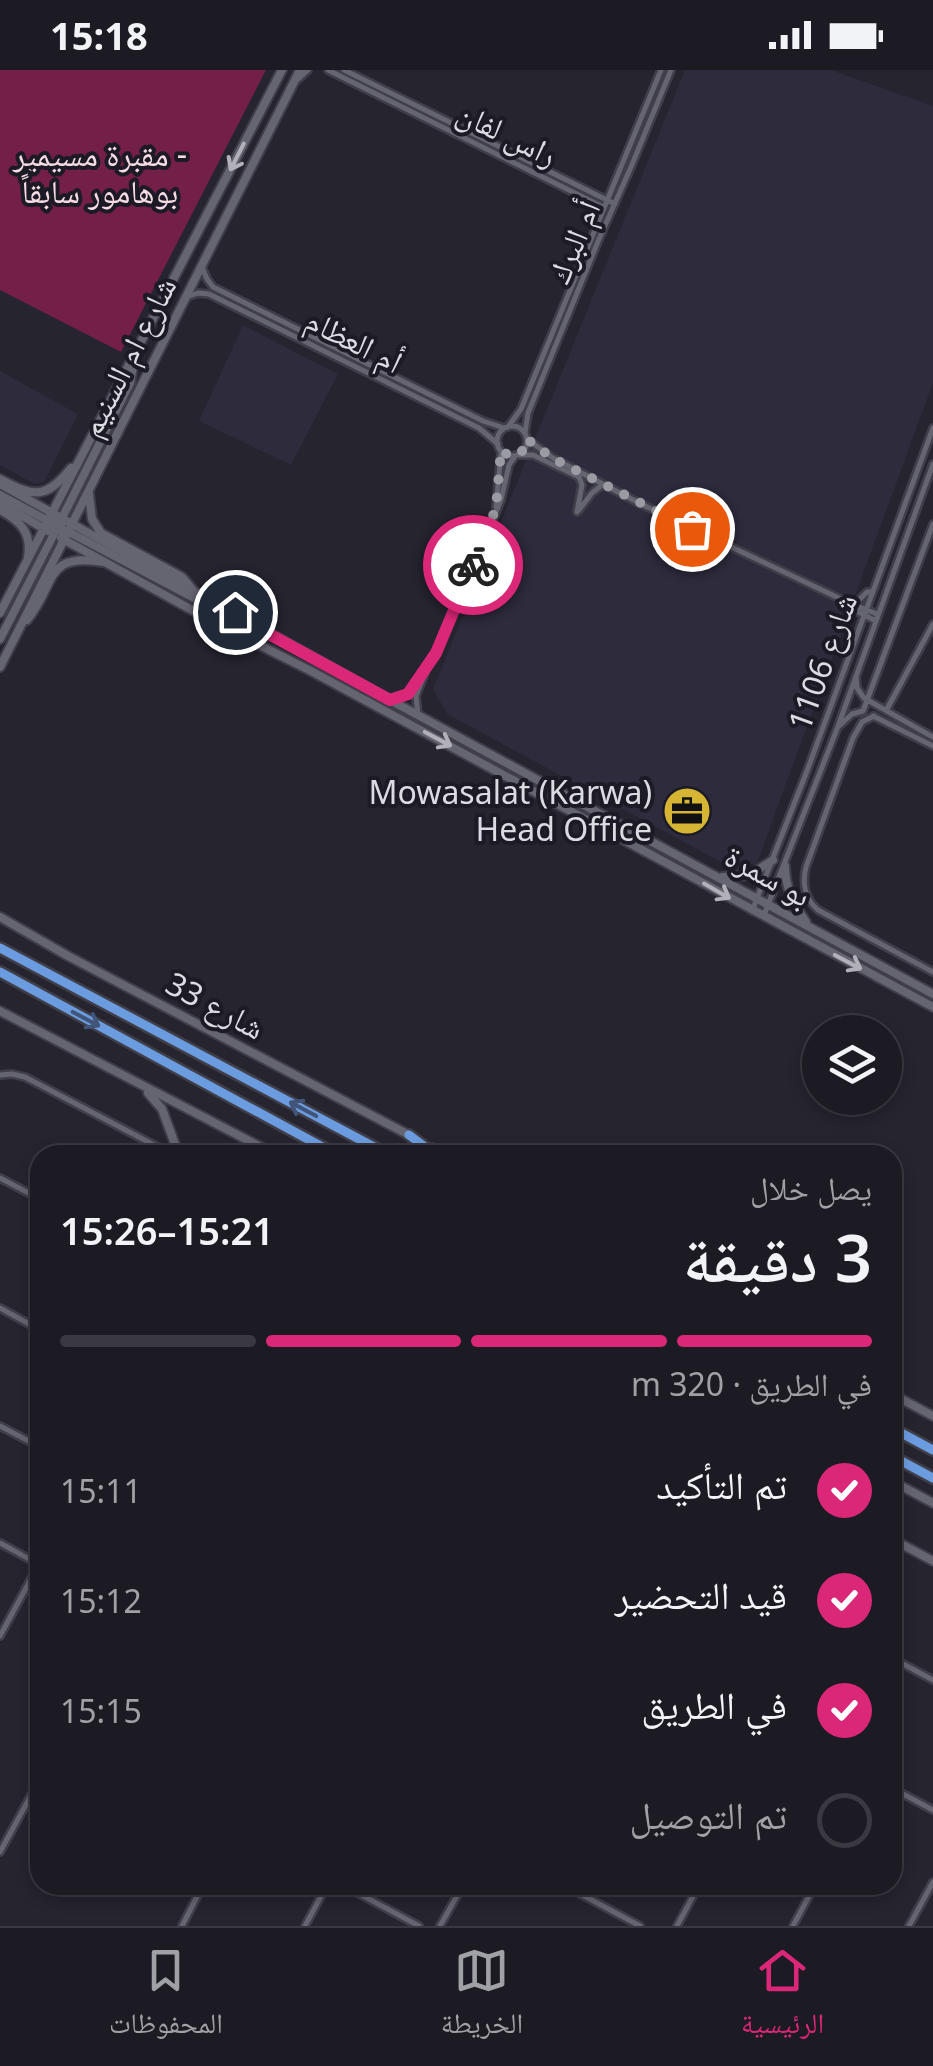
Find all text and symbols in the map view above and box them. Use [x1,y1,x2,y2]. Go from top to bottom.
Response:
text: 15:18 [50,9,148,61]
street label: راس لفان [450,90,565,175]
park label: مقبرة مسيمير - بوهامور سابقاً [12,132,187,212]
one-way arrow [227,141,246,171]
street label: أم البرك [536,193,610,290]
street label: شارع ام السنيم [68,269,186,444]
street label: أم العظام [299,297,410,383]
pin [650,487,735,572]
icon: bag [665,502,720,557]
courier [423,515,523,615]
icon: bike [446,538,501,593]
pin [193,570,278,655]
icon: home [208,585,263,640]
street label: شارع 1106 [777,587,866,736]
one-way arrow [423,730,452,749]
place label: Mowasalat (Karwa) Head Office [369,770,652,850]
office icon: Mowasalat (Karwa) Head Office [661,785,713,837]
street label: بو سمرة [718,833,820,916]
one-way arrow [702,881,731,901]
one-way arrow [833,953,863,972]
street label: شارع 33 [159,961,272,1048]
one-way arrow [70,1009,100,1029]
map controls [802,1015,902,1115]
button: layers [802,1015,902,1115]
one-way arrow [288,1099,318,1118]
text: يصل خلال [750,1166,872,1209]
text: 15:21–15:26 [60,1204,274,1256]
text: 3 دقيقة [683,1213,872,1301]
text: في الطريق · 320 m [631,1362,872,1405]
text: تم التأكيد [656,1458,787,1510]
icon: check [817,1463,872,1518]
text: 15:11 [60,1469,142,1512]
text: قيد التحضير [615,1568,787,1620]
icon: check [817,1573,872,1628]
text: 15:12 [60,1579,142,1622]
text: في الطريق [641,1678,787,1730]
icon: check [817,1683,872,1738]
text: 15:15 [60,1689,142,1732]
text: تم التوصيل [629,1788,787,1840]
tab: المحفوظات [109,1943,223,2051]
tab: الخريطة [441,1943,523,2051]
tab: الرئيسية [741,1943,824,2051]

